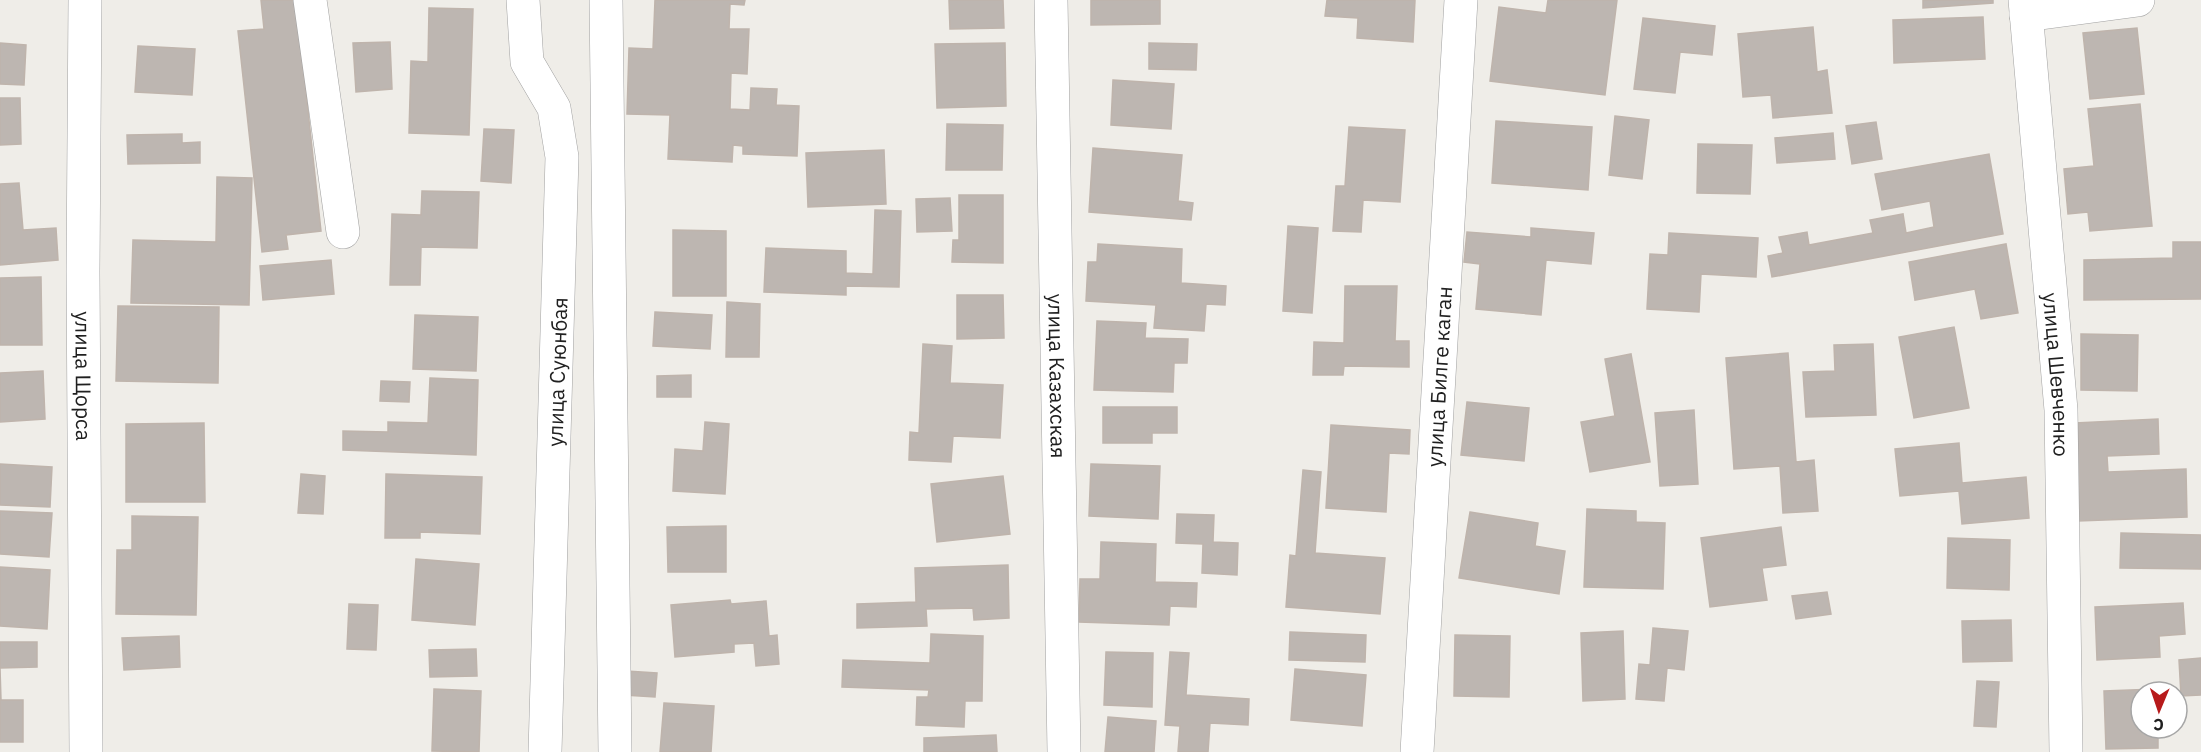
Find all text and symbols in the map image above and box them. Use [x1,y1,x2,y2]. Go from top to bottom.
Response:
street label: улица Билге каган [1420,285,1458,468]
street label: улица Шевченко [2037,291,2076,457]
street label: улица Казахская [1042,293,1073,459]
street label: улица Суюнбая [540,297,574,447]
street label: улица Щорса [69,311,98,441]
north arrow [2129,680,2189,740]
text: С [2153,715,2164,735]

